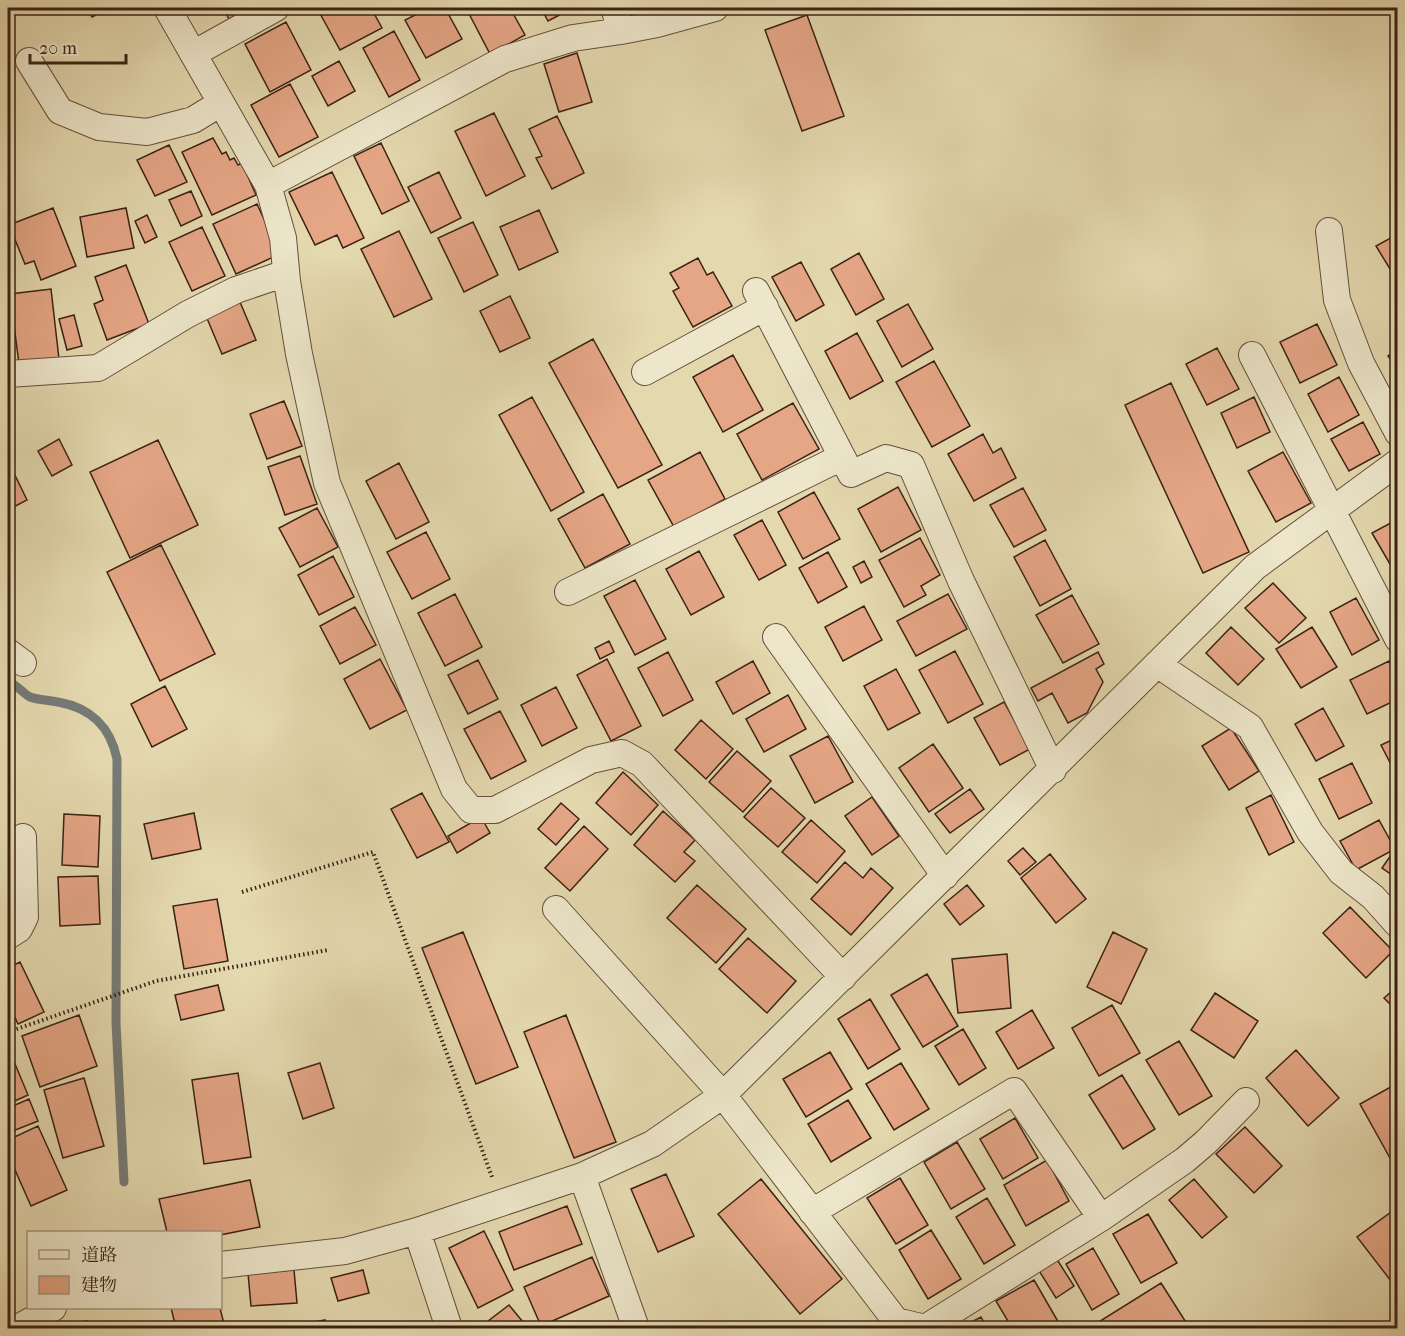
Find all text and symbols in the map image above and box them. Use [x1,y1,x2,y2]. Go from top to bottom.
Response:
scale bar [30,27,126,65]
text: 20 m [39,38,77,59]
legend [27,1231,222,1309]
text: 道路 [81,1245,117,1266]
text: 建物 [81,1275,117,1296]

